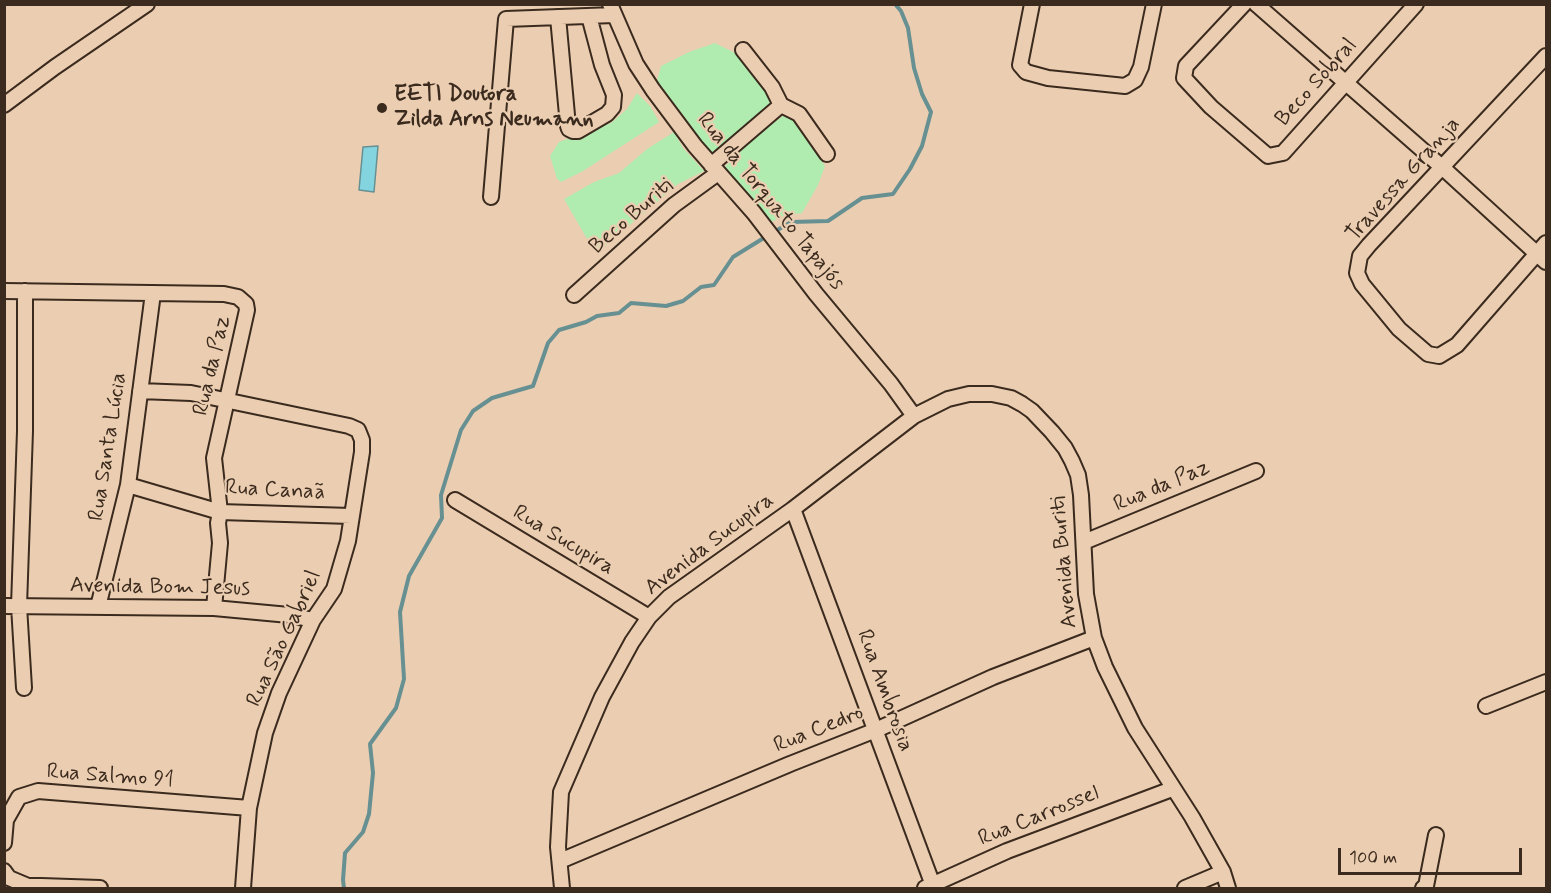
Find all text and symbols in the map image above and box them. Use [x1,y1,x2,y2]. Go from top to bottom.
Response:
street label: Beco Sobral [1270,33,1364,133]
place label: EETI Doutora Zilda Arns Neumann [394,82,594,134]
marker: EETI Doutora Zilda Arns Neumann [375,101,389,115]
street label: Rua da Torquato Tapajós [690,108,850,296]
street label: Travessa Granja [1341,112,1467,248]
street label: Beco Buriti [585,173,679,261]
street label: Rua da Paz [189,314,237,418]
street label: Rua Santa Lúcia [84,371,134,523]
street label: Rua da Paz [1110,455,1214,519]
street label: Rua Canaã [224,475,326,507]
street label: Avenida Sucupira [640,488,780,602]
street label: Avenida Buriti [1046,495,1084,629]
street label: Rua Sucupira [507,500,619,582]
street label: Rua São Gabriel [242,567,328,711]
street label: Avenida Bom Jesus [70,573,250,603]
street label: Rua Ambrosia [850,626,918,756]
street label: Rua Cedro [770,700,868,760]
street label: Rua Salmo 91 [46,759,174,795]
street label: Rua Carrossel [975,781,1103,853]
scale bar [1341,836,1526,874]
text: 100 m [1349,846,1397,870]

